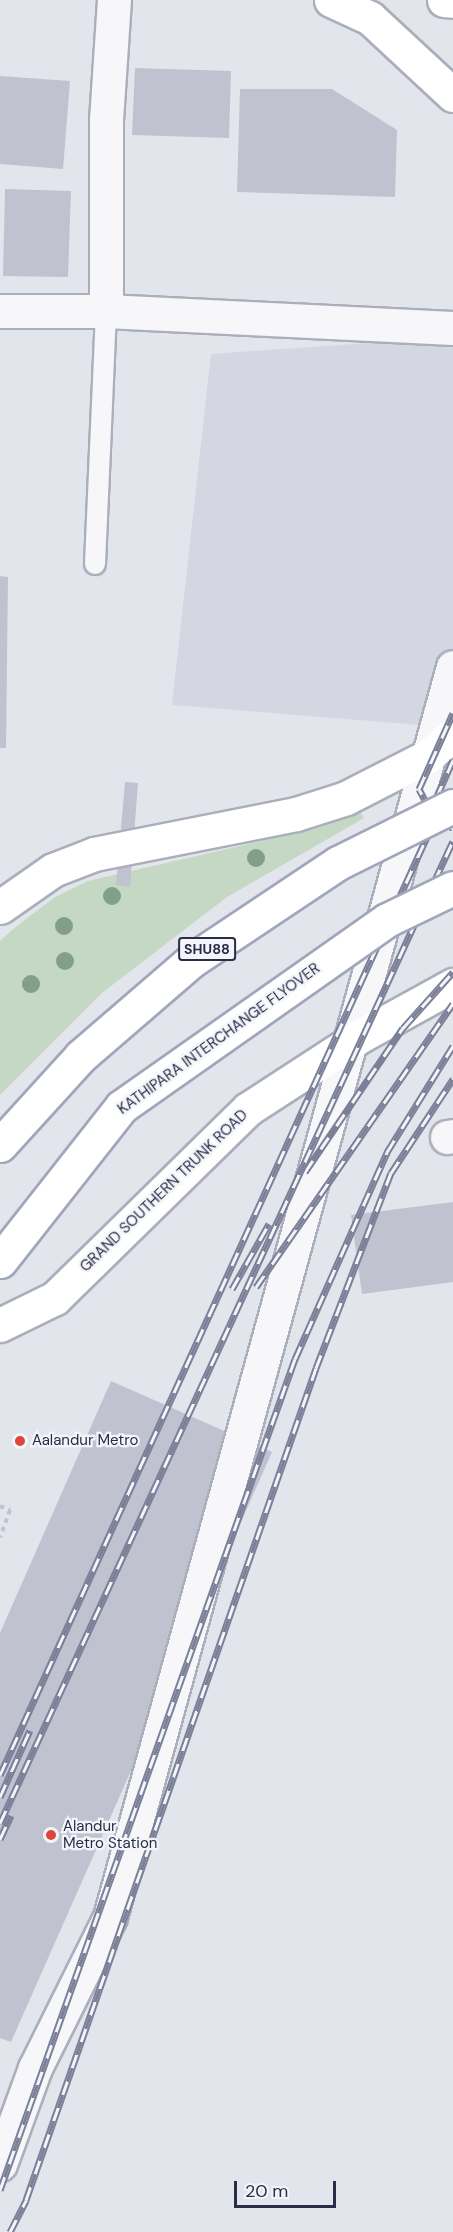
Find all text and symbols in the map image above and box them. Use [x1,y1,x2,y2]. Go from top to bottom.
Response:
road number: SHU88 [177,938,237,960]
street label: KATHIPARA INTERCHANGE FLYOVER [114,960,324,1118]
street label: GRAND SOUTHERN TRUNK ROAD [77,1106,251,1276]
place label: Aalandur Metro [32,1432,138,1450]
marker: Aalandur Metro [13,1434,27,1448]
place label: Alandur Metro Station [63,1817,157,1852]
marker: Alandur Metro Station [44,1828,58,1842]
scale bar [237,2169,339,2207]
text: 20 m [245,2179,288,2203]

